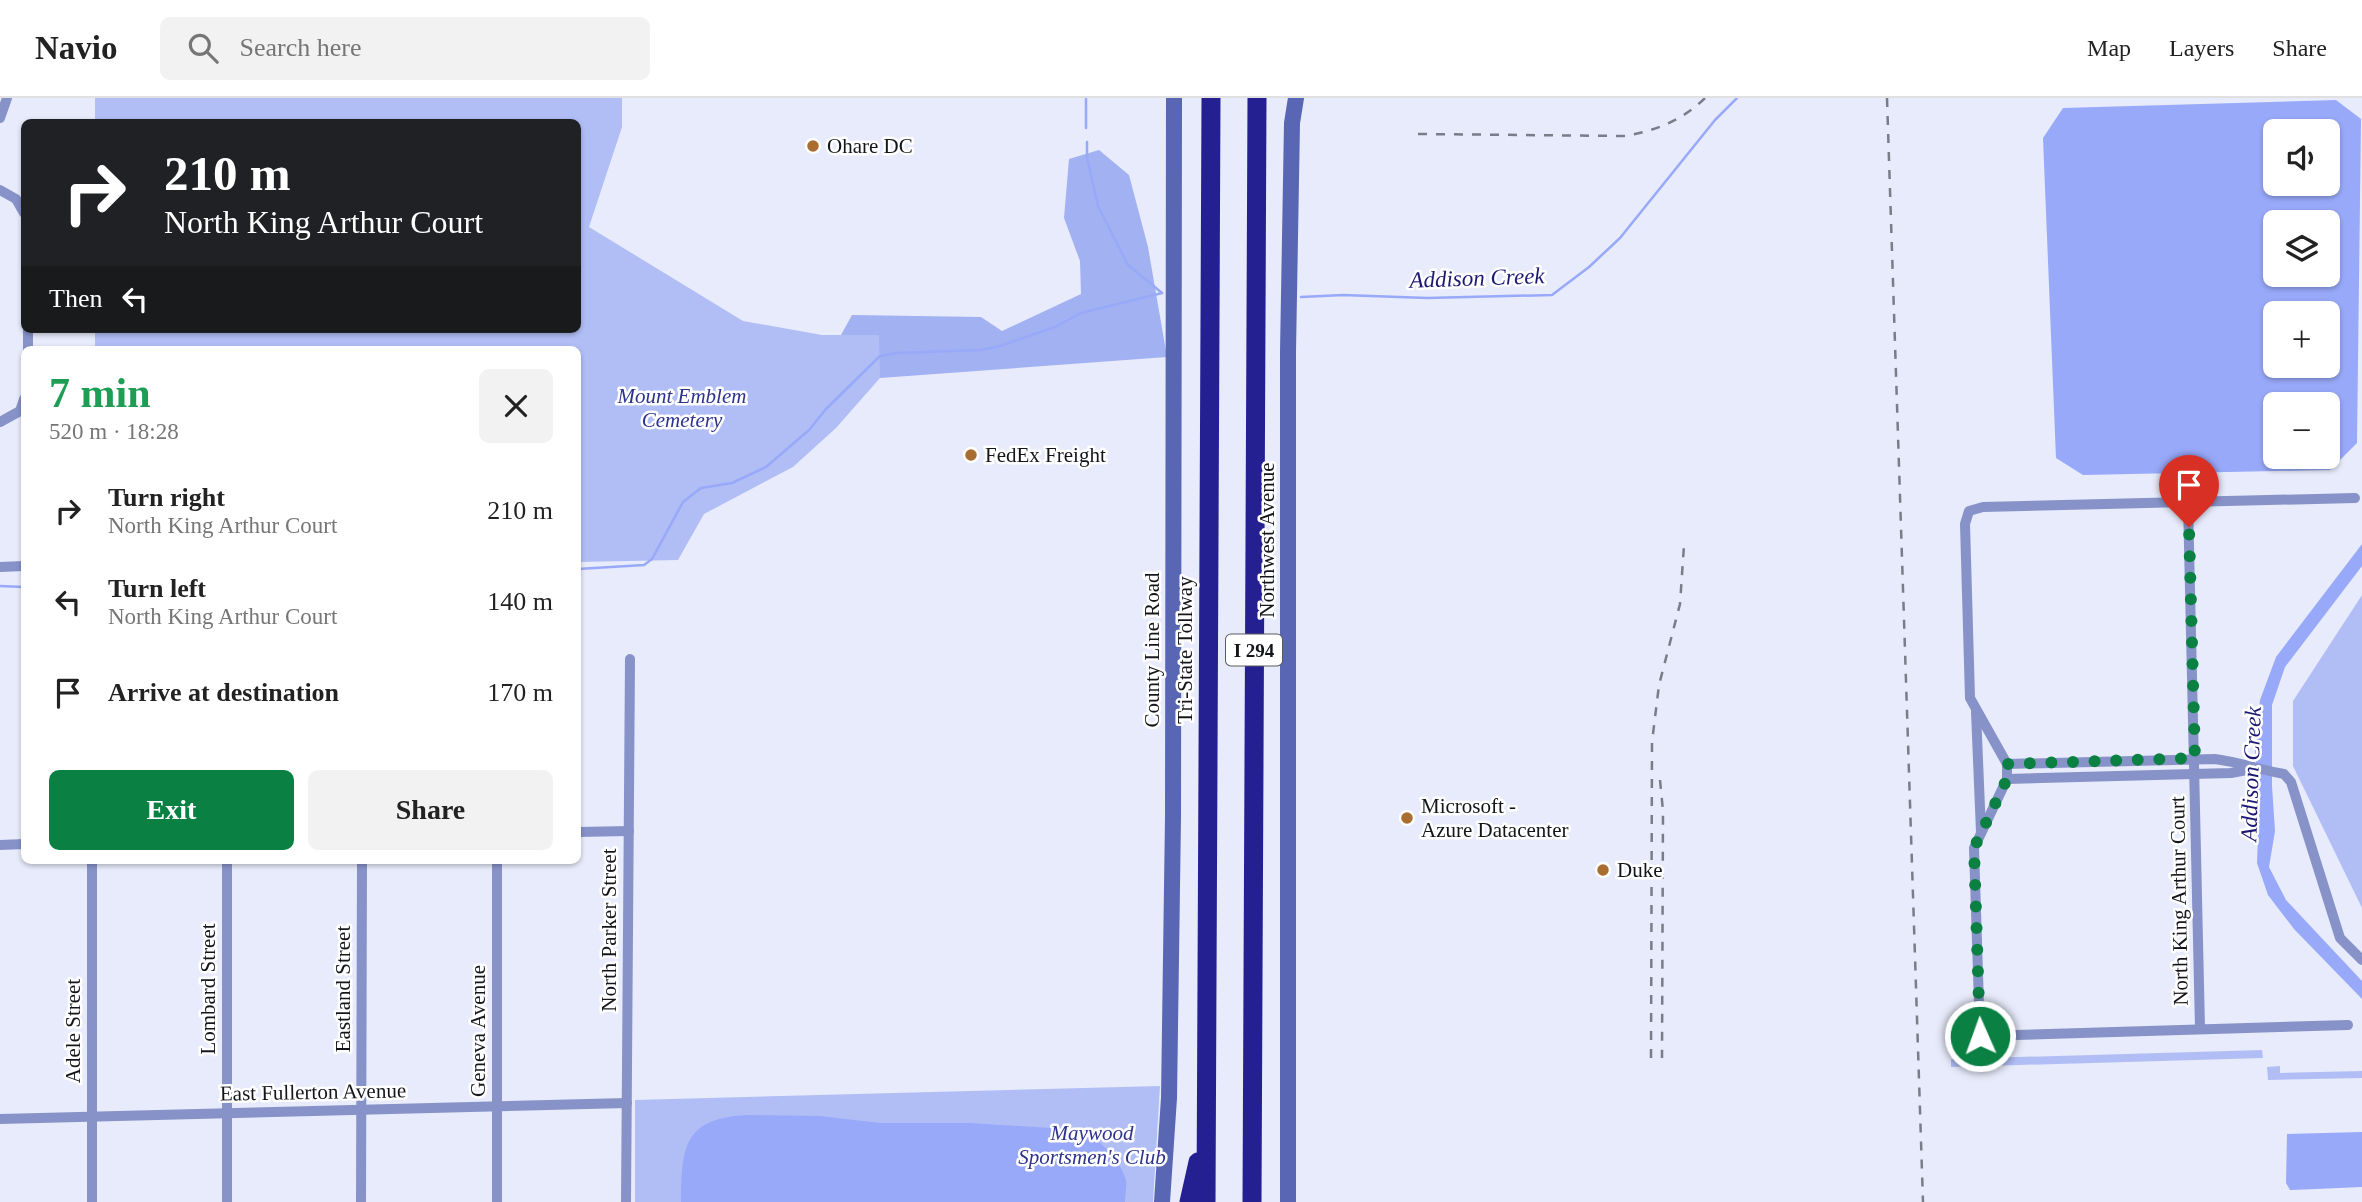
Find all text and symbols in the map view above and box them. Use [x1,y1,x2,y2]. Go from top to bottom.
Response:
search box [160,17,650,80]
icon: search [184,29,222,67]
text: Navio [35,30,118,66]
text: Search here [240,33,361,62]
text: Map [2087,35,2131,61]
text: Layers [2169,35,2234,61]
text: Share [2272,35,2327,61]
map controls [2263,119,2340,469]
button: sound [2263,119,2340,196]
place label: Ohare DC [827,134,913,158]
marker: Ohare DC [805,138,821,154]
text: 210 m [164,146,291,201]
icon: right [49,147,140,238]
text: North King Arthur Court [164,204,483,240]
button: layers [2263,210,2340,287]
water label: Addison Creek [1407,263,1546,293]
icon: left [116,280,154,318]
text: Then [49,284,102,313]
button: + [2263,301,2340,378]
button: close [479,369,553,443]
text: 7 min [49,370,151,416]
park label: Mount Emblem Cemetery [617,384,746,432]
button: − [2263,392,2340,469]
text: 520 m · 18:28 [49,419,179,444]
place label: FedEx Freight [985,443,1106,467]
marker: FedEx Freight [963,447,979,463]
pin [2159,455,2219,527]
street label: Northwest Avenue [1255,462,1279,618]
icon: arrive [2170,466,2208,504]
text: Turn right [108,483,225,512]
icon: right [49,492,87,530]
text: 210 m [487,496,553,525]
text: North King Arthur Court [108,513,337,538]
street label: County Line Road [1140,572,1164,728]
text: Turn left [108,574,206,603]
street label: Tri-State Tollway [1173,576,1197,724]
icon: left [49,583,87,621]
text: 140 m [487,587,553,616]
text: North King Arthur Court [108,604,337,629]
road number: I 294 [1226,635,1282,666]
icon: arrive [49,674,87,712]
text: Arrive at destination [108,678,339,707]
text: 170 m [487,678,553,707]
water label: Addison Creek [2236,705,2266,844]
button: Exit [49,770,294,850]
button: Share [308,770,553,850]
place label: Microsoft - Azure Datacenter [1421,794,1568,842]
street label: North King Arthur Court [2165,796,2193,1006]
marker: Microsoft - Azure Datacenter [1399,810,1415,826]
street label: North Parker Street [597,848,621,1012]
place label: Duke [1617,858,1663,882]
marker: Duke [1595,862,1611,878]
street label: Lombard Street [196,923,220,1055]
street label: Eastland Street [331,926,355,1052]
street label: Geneva Avenue [466,965,490,1097]
street label: Adele Street [61,979,85,1083]
position arrow [1943,999,2017,1073]
street label: East Fullerton Avenue [220,1078,406,1106]
park label: Maywood Sportsmen's Club [1018,1121,1166,1169]

